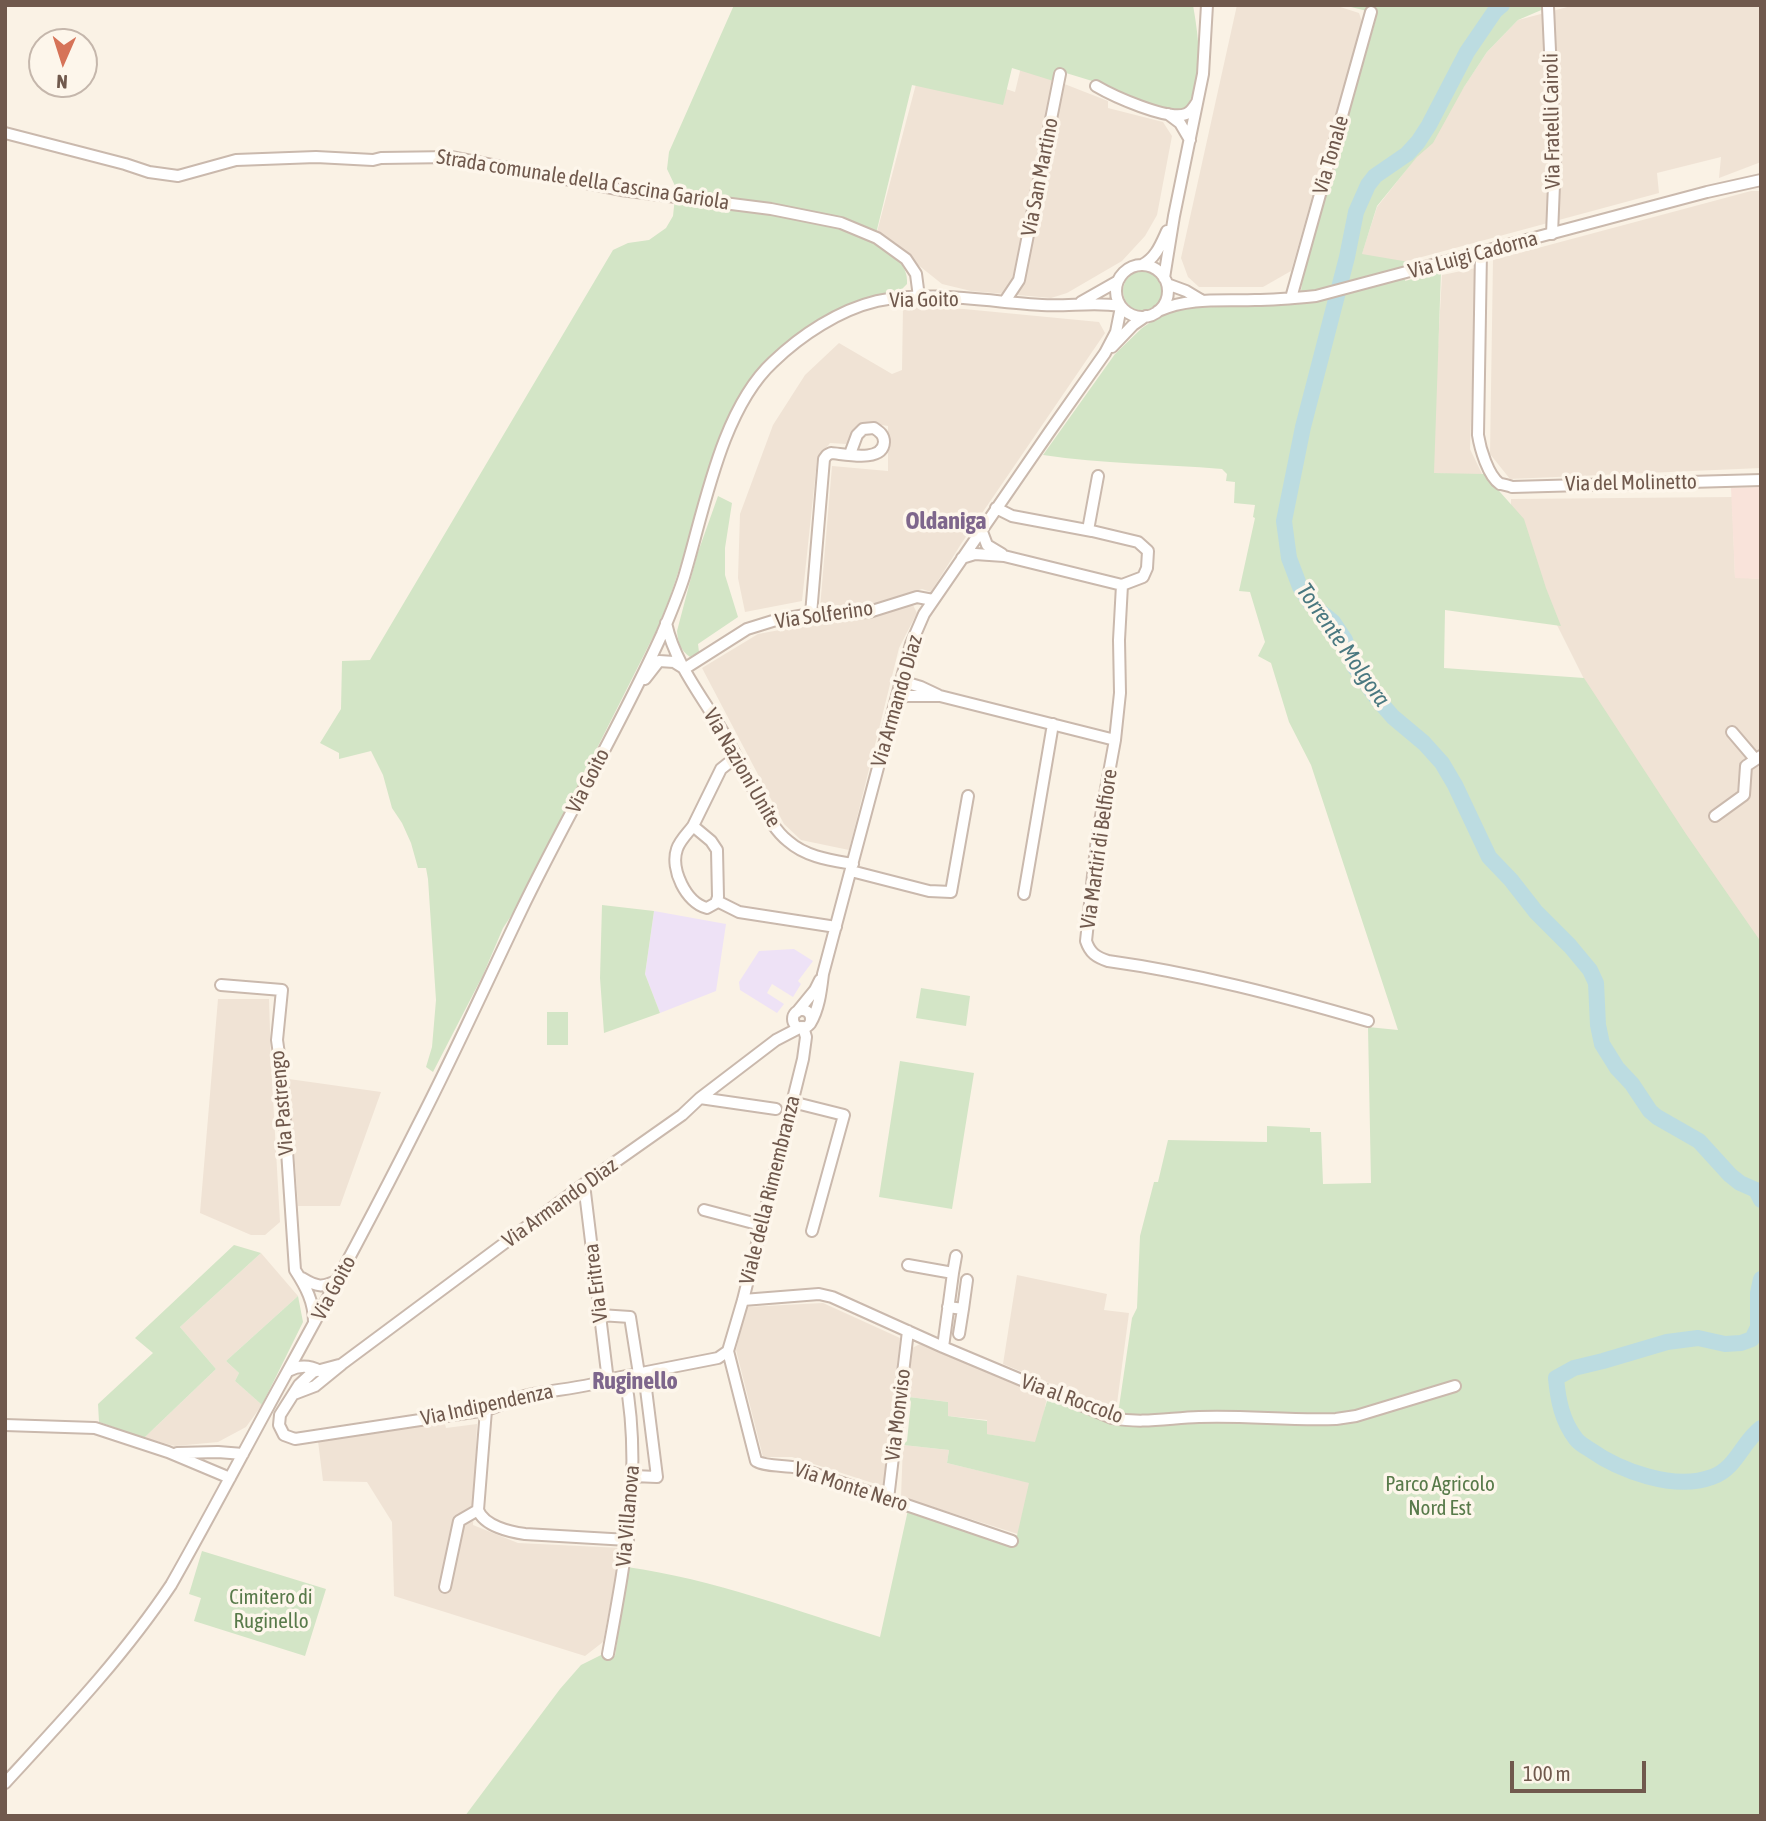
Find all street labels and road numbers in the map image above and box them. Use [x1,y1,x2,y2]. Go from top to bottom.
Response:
street label: Via Fratelli Cairoli [1538,53,1566,189]
street label: Via Tonale [1308,113,1354,197]
street label: Via San Martino [1016,116,1064,238]
street label: Strada comunale della Cascina Gariola [435,144,731,216]
street label: Via Luigi Cadorna [1406,226,1540,284]
street label: Via Goito [889,287,959,313]
street label: Via del Molinetto [1565,469,1697,497]
street label: Via Solferino [774,596,874,634]
street label: Via Armando Diaz [866,632,928,770]
street label: Via Nazioni Unite [698,704,786,832]
street label: Via Goito [561,744,615,818]
street label: Via Martiri di Belfiore [1075,767,1123,931]
street label: Via Pastrengo [265,1049,299,1157]
street label: Viale della Rimembranza [734,1093,806,1287]
street label: Via Armando Diaz [498,1153,622,1253]
street label: Via Eritrea [579,1242,613,1324]
street label: Via Goito [307,1251,361,1325]
street label: Via Monviso [880,1367,916,1463]
street label: Via al Roccolo [1017,1369,1127,1429]
street label: Via Indipendenza [418,1379,556,1431]
street label: Via Monte Nero [791,1457,911,1517]
street label: Via Villanova [611,1464,645,1568]

